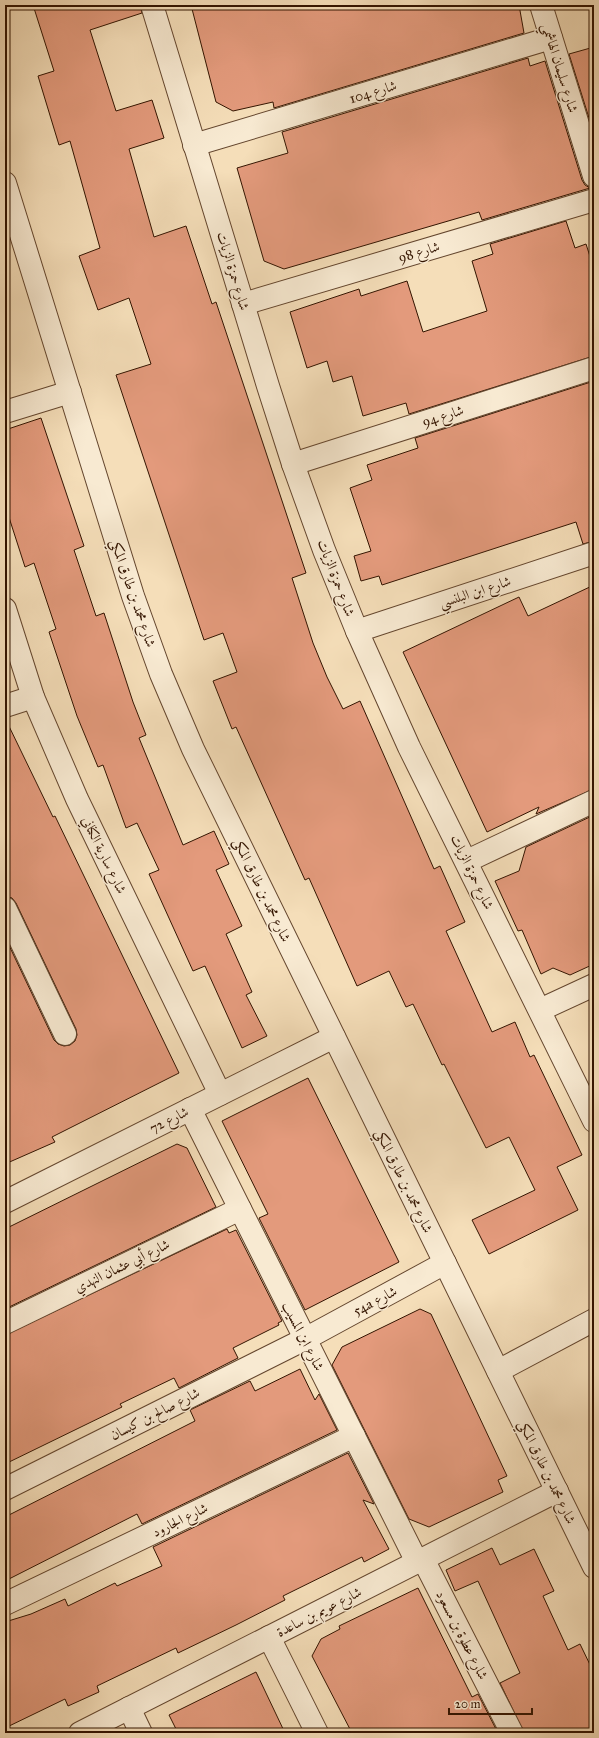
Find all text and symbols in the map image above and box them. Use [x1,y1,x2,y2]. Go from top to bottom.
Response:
street label: شارع سليمان الهاشمي [534,21,582,116]
street label: شارع 104 [347,77,400,110]
street label: شارع حمزة الزيات [210,230,253,313]
street label: شارع 98 [396,238,443,269]
street label: شارع 94 [420,401,467,434]
street label: شارع محمد بن طارق المكي [102,537,159,651]
street label: شارع حمزة الزيات [311,537,359,620]
street label: شارع ابن البلنسي [437,572,515,616]
street label: شارع سارية الكناني [75,814,130,898]
street label: شارع حمزة الزيات [444,832,497,914]
street label: شارع محمد بن طارق المكي [225,835,294,947]
street label: شارع 72 [147,1103,193,1140]
street label: شارع محمد بن طارق المكي [367,1126,436,1238]
street label: شارع أبي عثمان النهدي [71,1234,174,1299]
street label: 54a شارع [350,1282,401,1322]
street label: شارع ابن المسيب [276,1298,328,1375]
street label: شارع صالح بن كيسان [107,1384,205,1447]
street label: شارع محمد بن طارق المكي [510,1417,579,1529]
street label: شارع الجارود [149,1499,212,1543]
street label: شارع عويم بن ساعدة [274,1583,366,1644]
street label: شارع عطوة بن مسعود [430,1588,492,1684]
scale bar [449,1690,532,1716]
text: 20 m [455,1697,481,1711]

